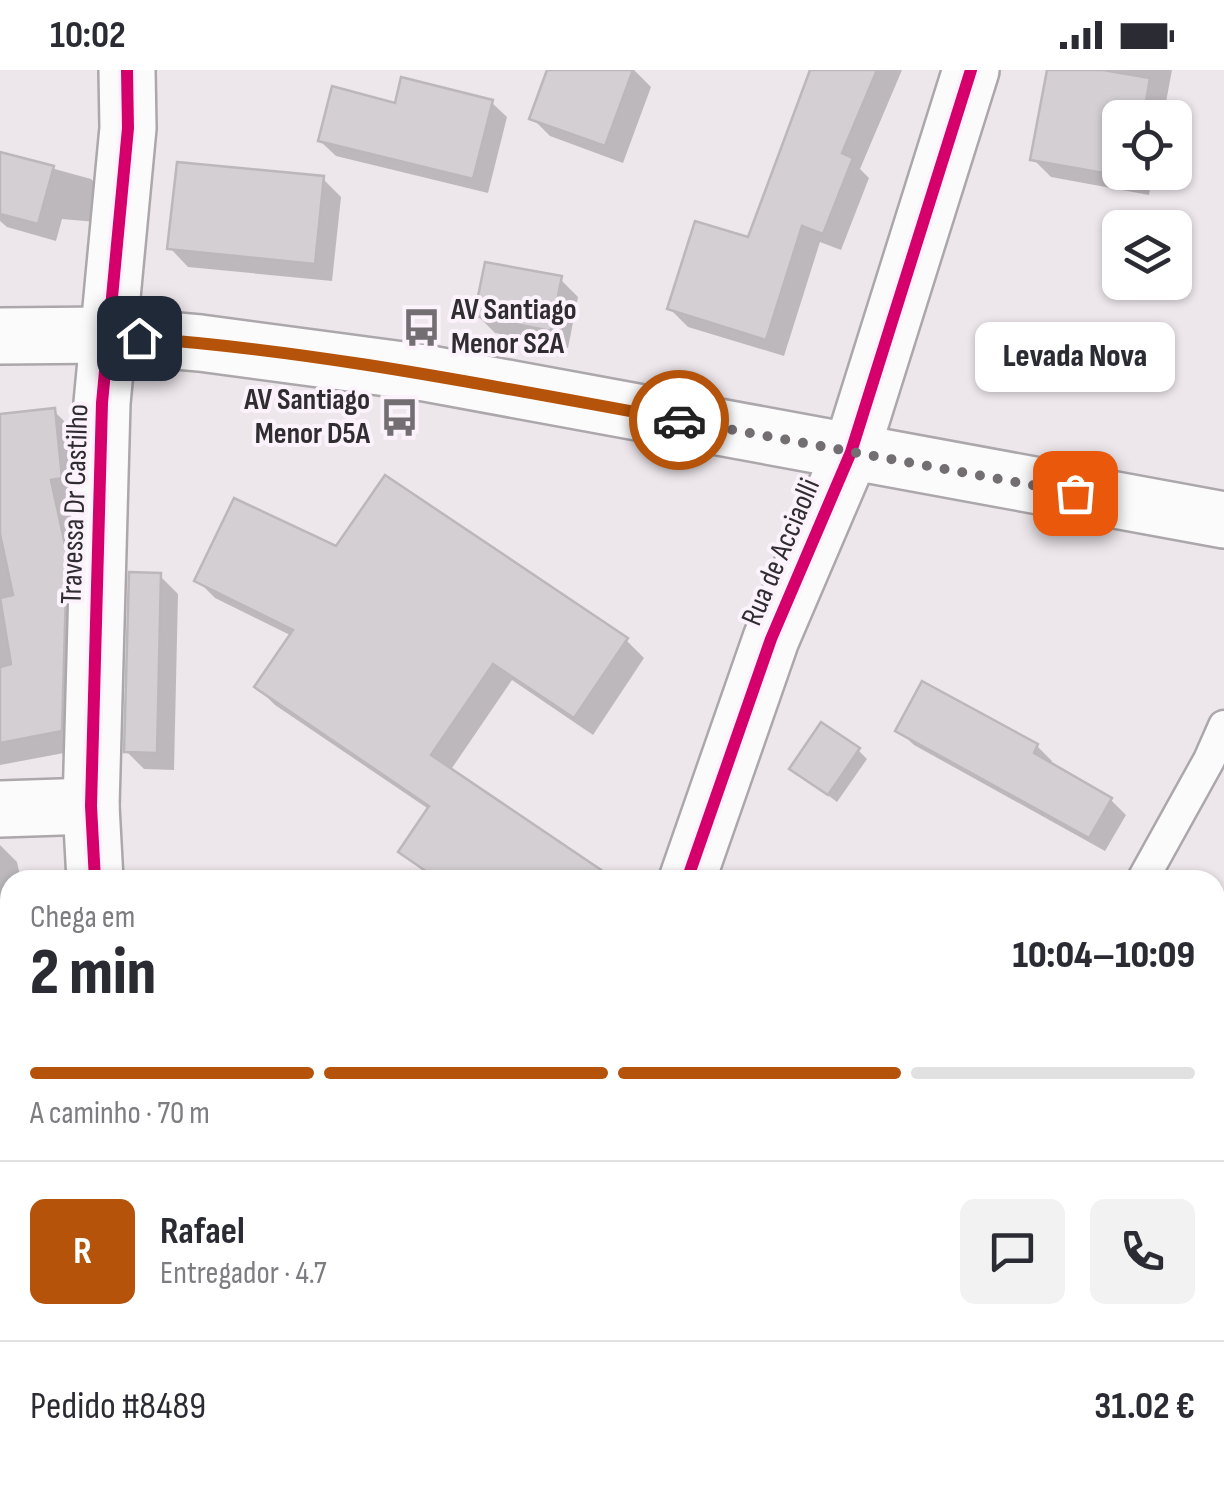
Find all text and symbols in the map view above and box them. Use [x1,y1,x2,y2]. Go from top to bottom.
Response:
text: 10:02 [50,13,126,58]
map controls [1102,100,1192,300]
button: locate [1102,100,1192,190]
button: layers [1102,210,1192,300]
place label: AV Santiago Menor S2A [450,292,577,362]
pin [97,296,182,381]
bus stop icon: AV Santiago Menor S2A [400,306,442,348]
icon: home [112,311,167,366]
callout: Levada Nova [975,323,1175,393]
text: Levada Nova [1003,337,1147,376]
courier [629,370,729,470]
place label: AV Santiago Menor D5A [243,382,371,452]
icon: car [652,393,707,448]
bus stop icon: AV Santiago Menor D5A [379,396,421,438]
street label: Travessa Dr Castilho [54,403,96,605]
pin [1033,451,1118,536]
icon: bag [1048,466,1103,521]
street label: Rua de Acciaolli [734,473,828,631]
text: Chega em [30,898,135,937]
text: 10:04–10:09 [1013,933,1195,978]
text: 2 min [30,935,156,1013]
text: A caminho · 70 m [30,1094,210,1133]
button: chat [960,1199,1065,1304]
button: phone [1090,1199,1195,1304]
text: Rafael [160,1209,245,1254]
text: R [73,1229,92,1274]
text: Entregador · 4.7 [160,1254,327,1293]
text: Pedido #8489 [30,1384,206,1429]
text: 31.02 € [1094,1384,1195,1429]

